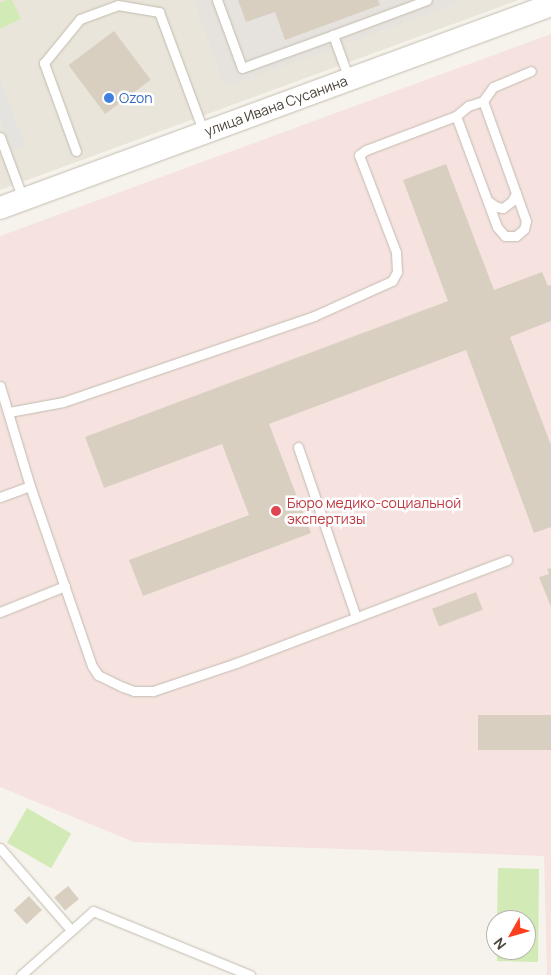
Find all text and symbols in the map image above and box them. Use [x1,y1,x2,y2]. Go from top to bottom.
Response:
street label: улица Ивана Сусанина [202,72,350,140]
place label: Ozon [119,90,153,106]
marker: Ozon [103,92,115,104]
place label: Бюро медико-социальной экспертизы [287,495,461,528]
marker: Бюро медико-социальной экспертизы [269,504,283,518]
north arrow [486,910,536,960]
text: N [489,934,510,954]

